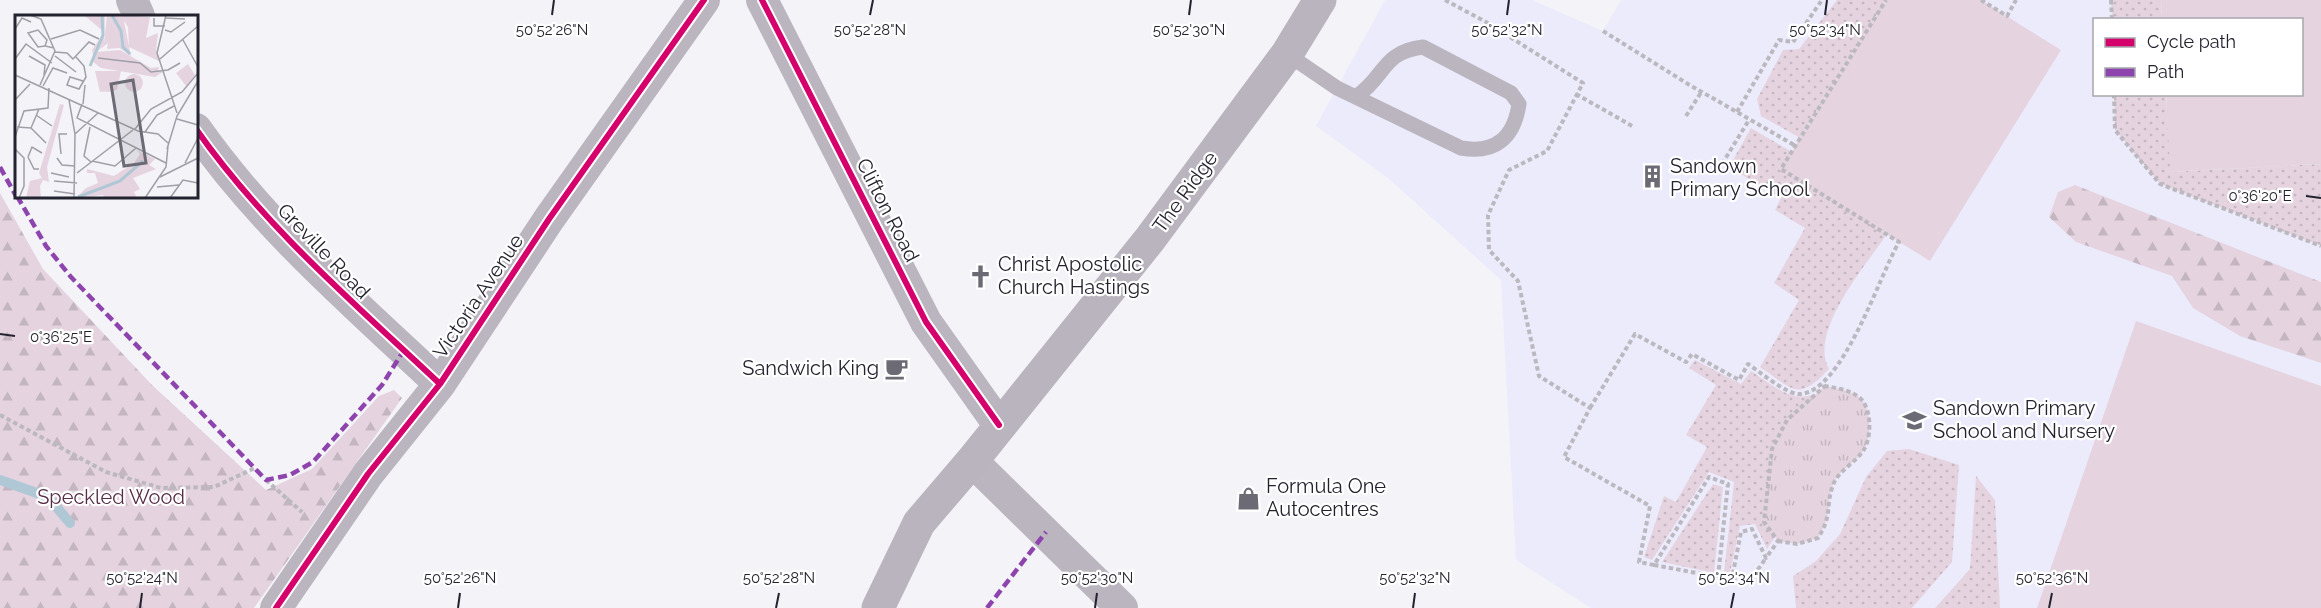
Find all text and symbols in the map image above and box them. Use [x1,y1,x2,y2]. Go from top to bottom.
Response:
inset map [15,15,198,198]
legend [2093,18,2303,96]
text: 50°52'26"N [516,21,588,39]
text: 50°52'28"N [834,21,906,39]
text: 50°52'30"N [1153,21,1225,39]
text: 50°52'32"N [1471,21,1543,39]
text: 50°52'34"N [1789,21,1861,39]
text: Cycle path [2147,31,2236,52]
text: Path [2147,61,2184,82]
street label: The Ridge [1148,146,1223,237]
street label: Clifton Road [852,154,924,266]
place label: Sandown Primary School [1670,154,1810,201]
building icon: Sandown Primary School [1639,164,1665,190]
text: 0°36'20"E [2228,187,2292,205]
street label: Greville Road [273,198,375,304]
street label: Victoria Avenue [428,229,528,363]
place label: Christ Apostolic Church Hastings [998,252,1150,299]
church icon: Christ Apostolic Church Hastings [967,263,993,289]
text: 0°36'25"E [30,328,92,346]
cafe icon: Sandwich King [884,355,910,381]
place label: Sandwich King [742,356,879,380]
place label: Sandown Primary School and Nursery [1933,396,2115,443]
school or university icon: Sandown Primary School and Nursery [1902,407,1928,433]
place label: Formula One Autocentres [1266,474,1386,521]
park label: Speckled Wood [37,485,185,509]
shop icon: Formula One Autocentres [1235,485,1261,511]
text: 50°52'24"N [106,569,178,587]
text: 50°52'26"N [424,569,496,587]
text: 50°52'28"N [743,569,815,587]
text: 50°52'30"N [1061,569,1133,587]
text: 50°52'32"N [1379,569,1451,587]
text: 50°52'34"N [1698,569,1770,587]
text: 50°52'36"N [2016,569,2088,587]

